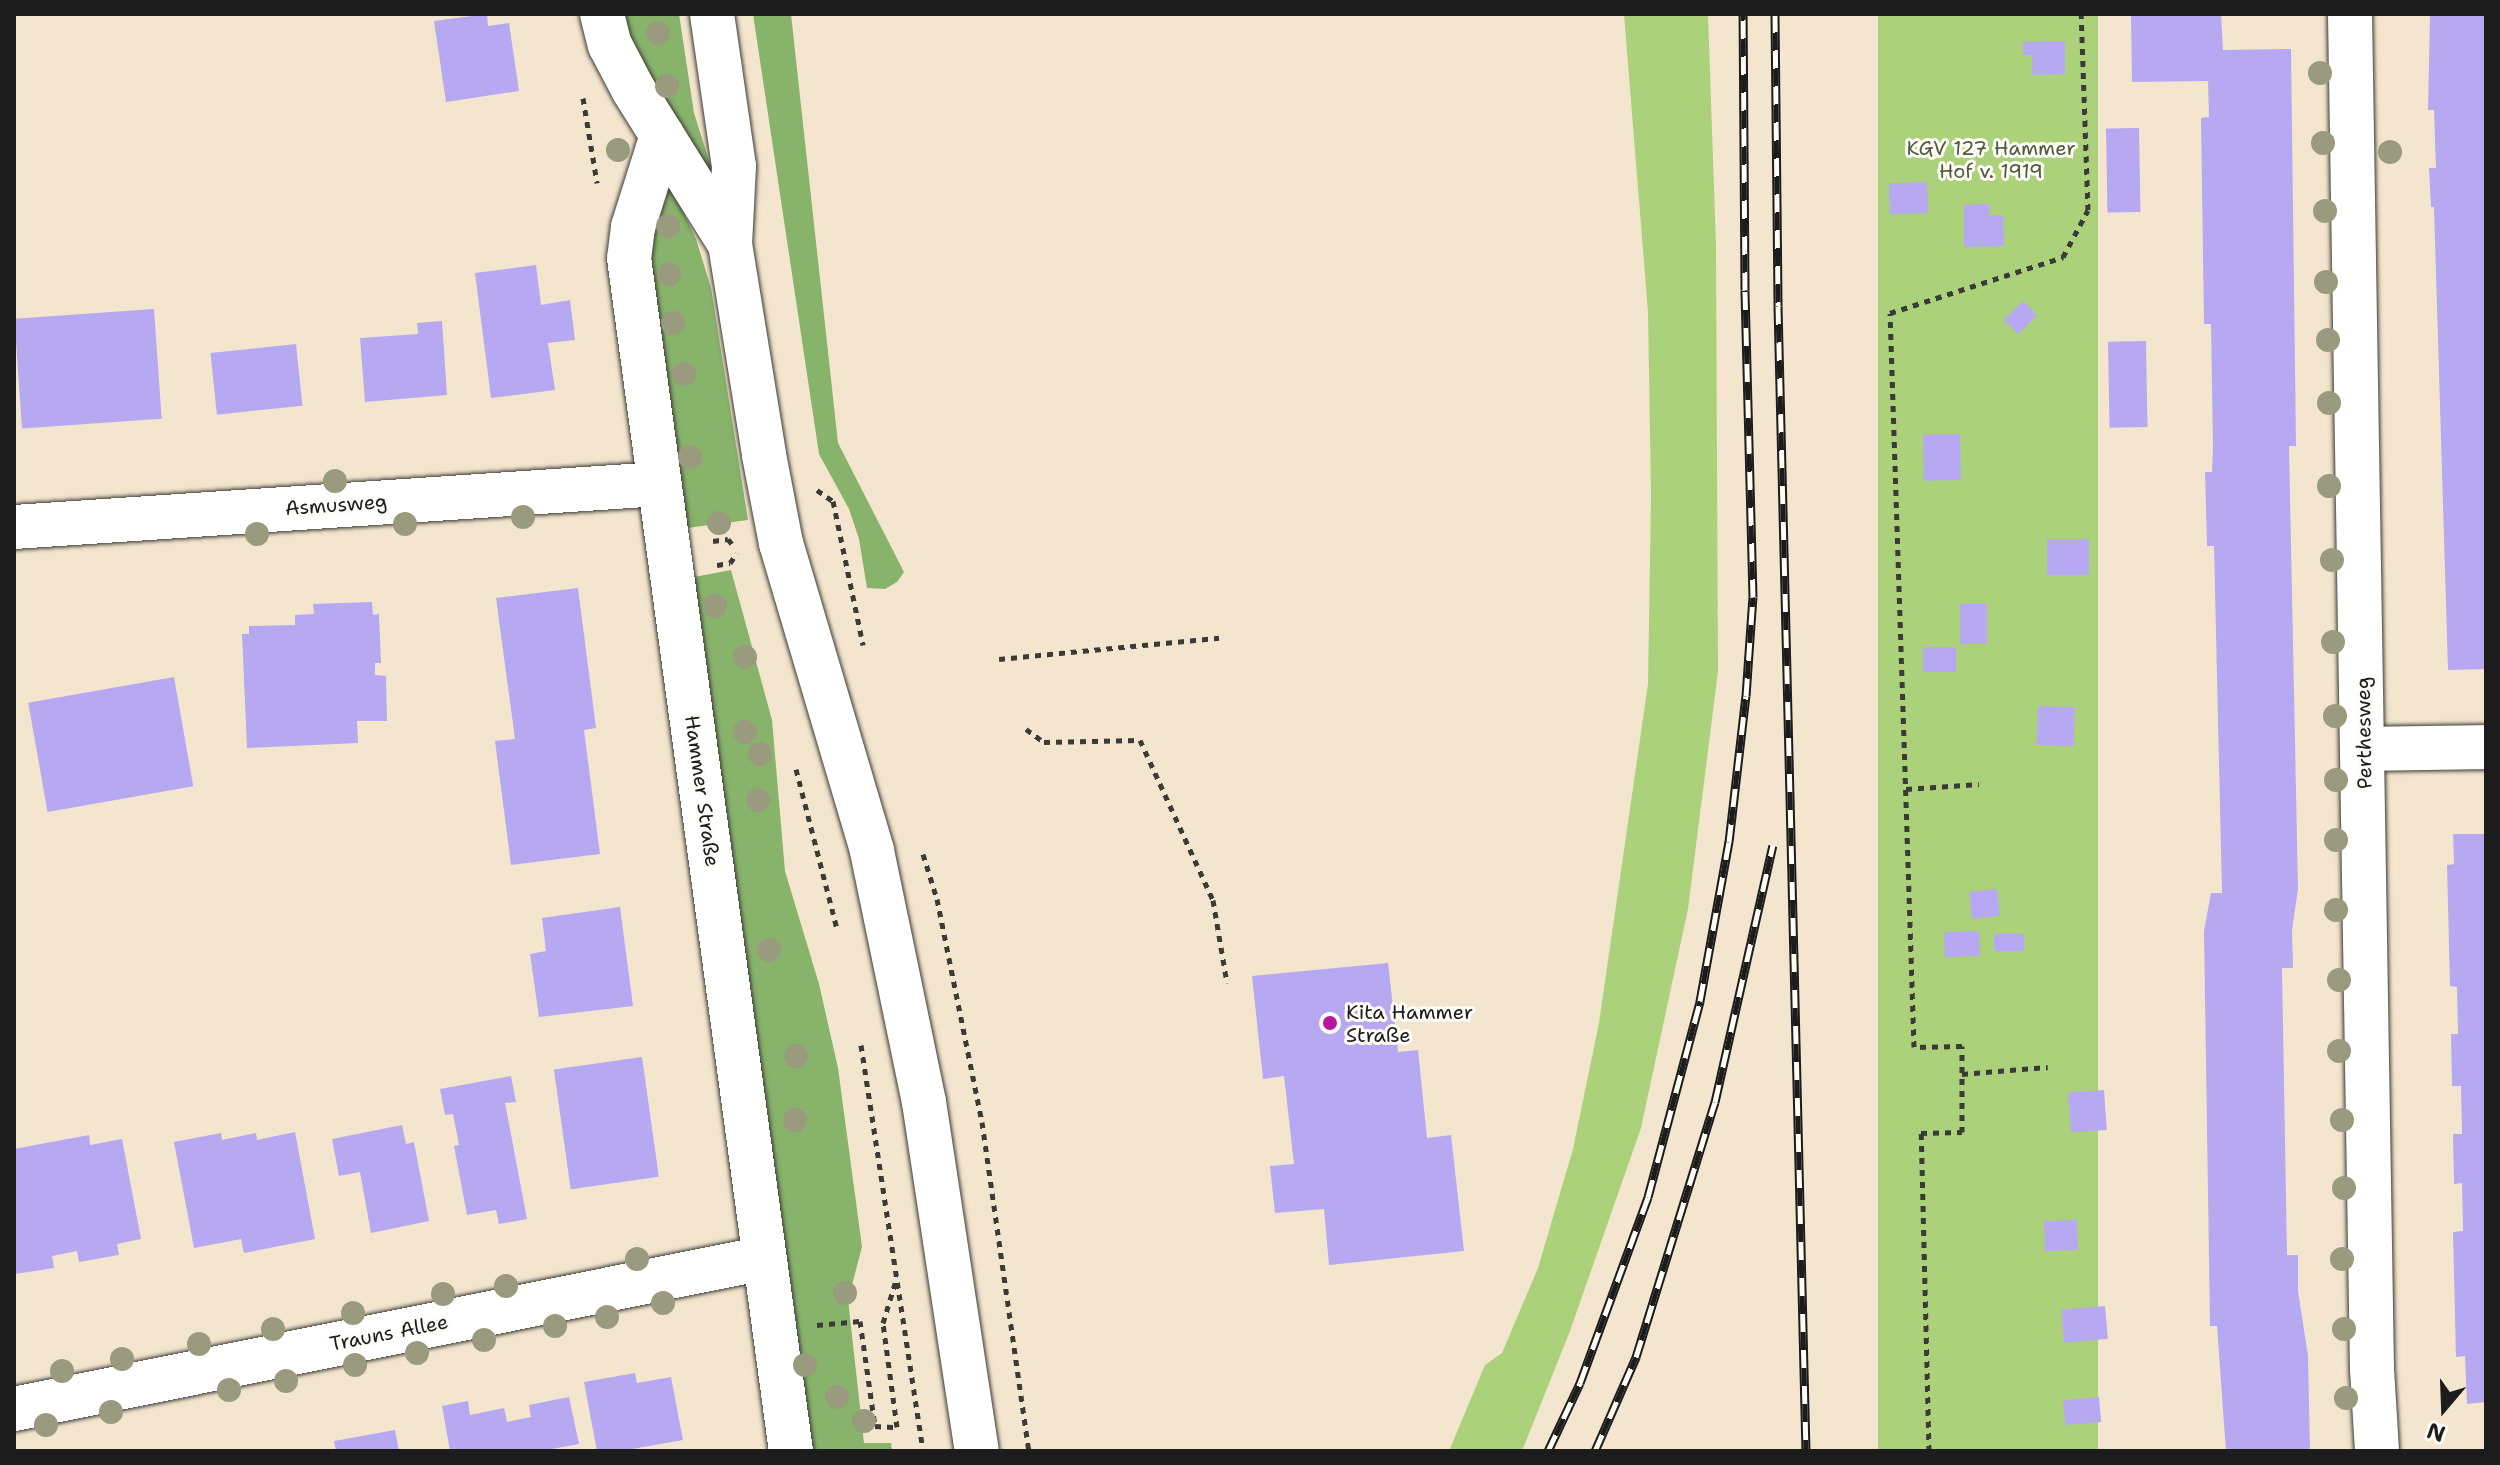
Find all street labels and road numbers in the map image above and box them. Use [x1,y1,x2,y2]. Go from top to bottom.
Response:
street label: Asmusweg [284,489,388,521]
street label: Perthesweg [2351,677,2377,789]
street label: Hammer Straße [679,714,725,868]
street label: Trauns Allee [328,1310,450,1356]

